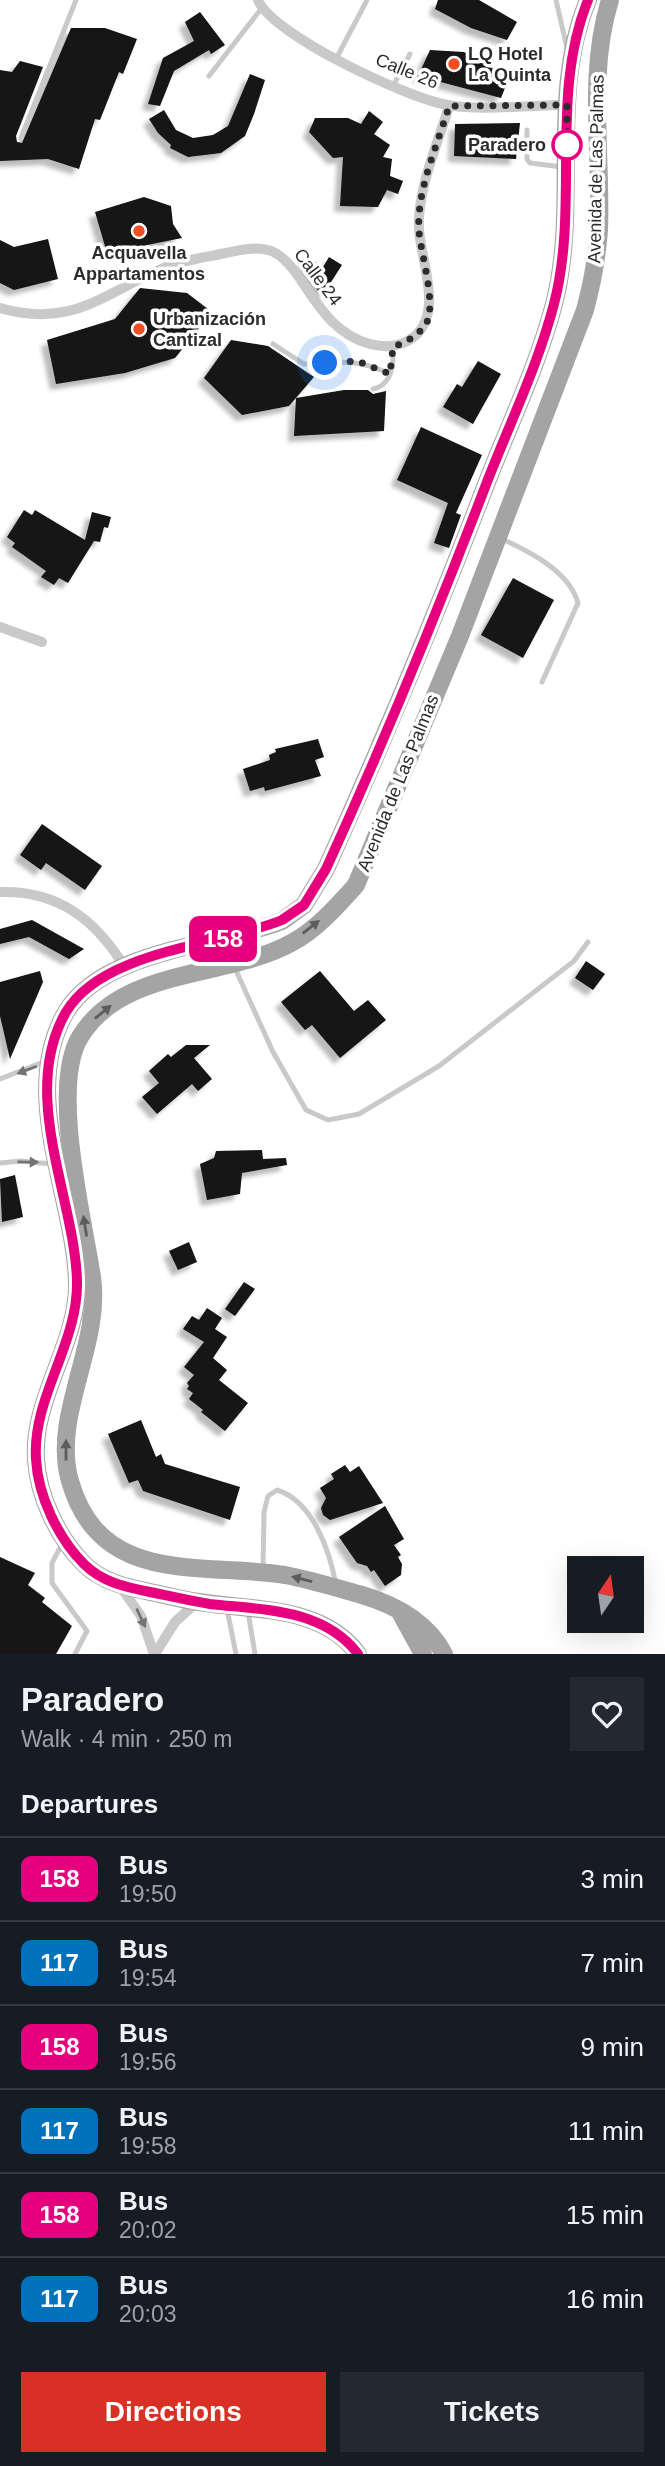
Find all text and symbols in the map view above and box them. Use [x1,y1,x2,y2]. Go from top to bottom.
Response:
place label: LQ Hotel La Quinta [468,44,552,85]
street label: Calle 26 [373,49,441,93]
marker: LQ Hotel La Quinta [446,56,462,72]
street label: Avenida de Las Palmas [584,74,608,264]
marker: Paradero [552,130,582,160]
place label: Paradero [468,135,546,155]
marker: Acquavella Appartamentos [131,223,147,239]
place label: Acquavella Appartamentos [73,243,205,284]
street label: Calle 24 [290,245,346,309]
place label: Urbanización Cantizal [153,309,266,350]
marker: Urbanización Cantizal [131,321,147,337]
your location [307,345,342,380]
street label: Avenida de Las Palmas [353,692,443,874]
line badge: 158 [183,916,263,962]
one-way arrow [302,920,320,935]
text: 158 [203,925,243,952]
one-way arrow [94,1004,112,1019]
one-way arrow [16,1065,37,1076]
one-way arrow [17,1156,39,1168]
one-way arrow [79,1215,90,1237]
one-way arrow [60,1439,72,1461]
north arrow [567,1556,644,1633]
map controls [567,1556,644,1633]
one-way arrow [291,1573,313,1584]
one-way arrow [135,1608,146,1628]
button: heart [570,1677,644,1751]
text: Paradero [21,1681,164,1718]
text: Walk · 4 min · 250 m [21,1726,232,1752]
text: Departures [21,1789,158,1819]
text: Bus [119,1850,168,1880]
text: 3 min [580,1864,644,1894]
text: 158 [39,1865,80,1892]
text: 19:50 [119,1881,177,1907]
text: Bus [119,1934,168,1964]
text: 7 min [580,1948,644,1978]
text: 117 [40,1949,79,1976]
text: 19:54 [119,1965,177,1991]
text: Bus [119,2018,168,2048]
text: 9 min [580,2032,644,2062]
text: 158 [39,2033,80,2060]
text: 19:56 [119,2049,177,2075]
text: Bus [119,2102,168,2132]
text: 11 min [568,2116,644,2146]
text: 117 [40,2117,79,2144]
text: 19:58 [119,2133,177,2159]
text: Bus [119,2186,168,2216]
text: 15 min [566,2200,644,2230]
text: 158 [39,2201,80,2228]
text: 20:02 [119,2217,177,2243]
text: Bus [119,2270,168,2300]
text: 16 min [566,2284,644,2314]
text: 117 [40,2285,79,2312]
text: 20:03 [119,2301,177,2327]
button: Directions [21,2372,326,2452]
button: Tickets [340,2372,644,2452]

